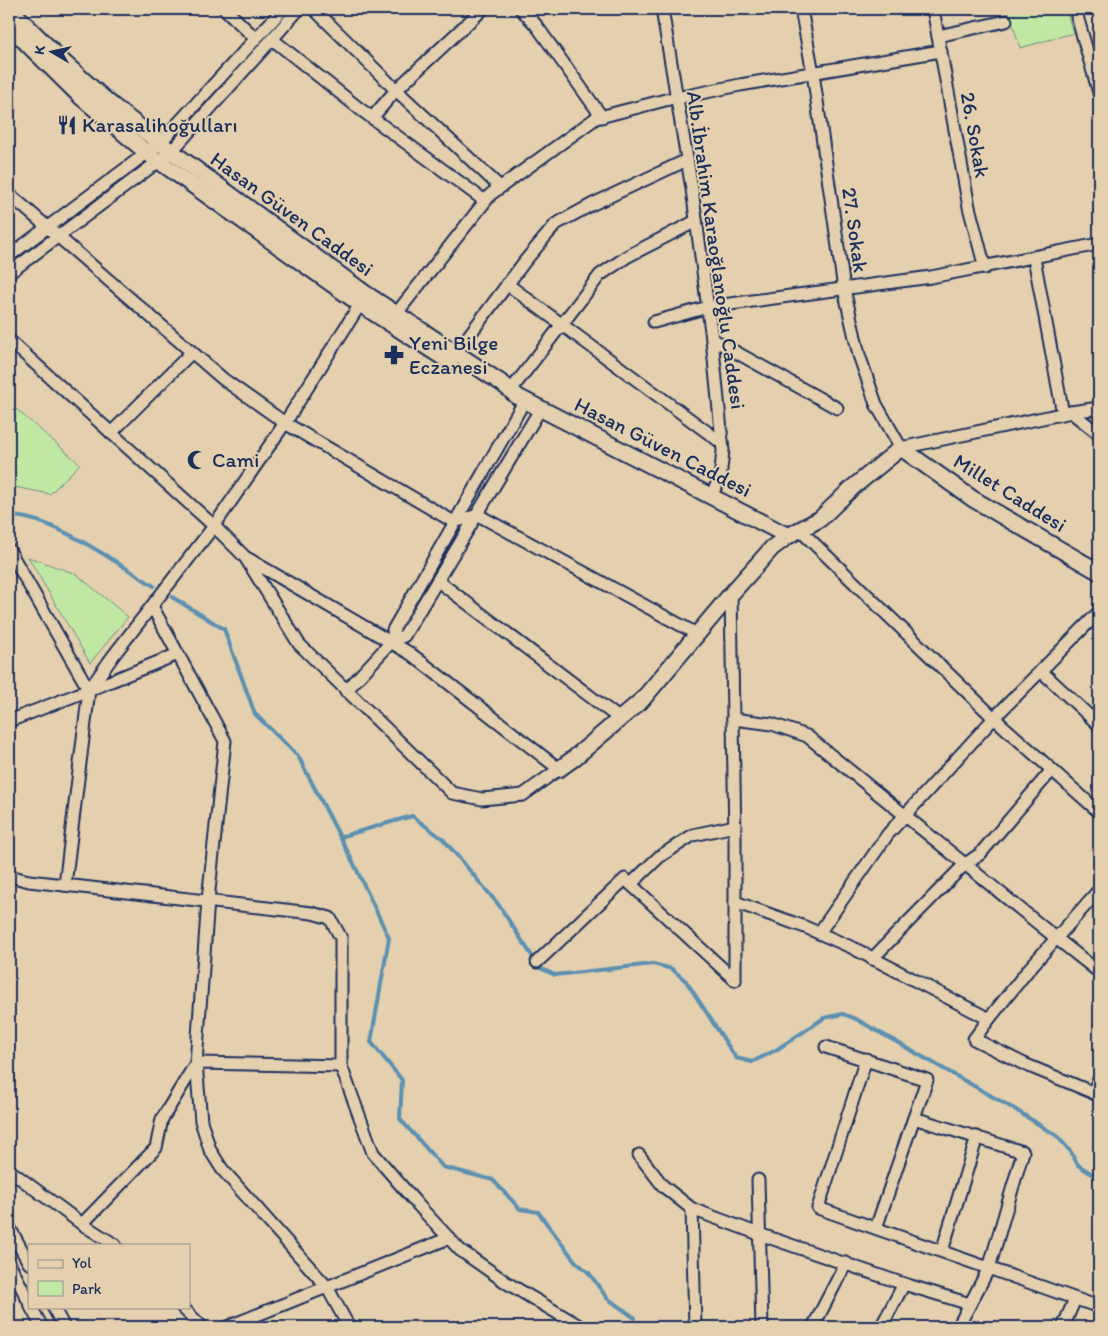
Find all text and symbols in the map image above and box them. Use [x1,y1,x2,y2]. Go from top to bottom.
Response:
north arrow [28,28,78,78]
text: K [31,43,49,56]
street label: Alb.İbrahim Karaoğlanoğlu Caddesi [682,89,751,411]
street label: 26. Sokak [956,90,995,180]
place label: Karasalihoğulları [82,112,238,137]
restaurant icon: Karasalihoğulları [56,114,78,136]
street label: Hasan Güven Caddesi [206,146,379,281]
street label: 27. Sokak [837,186,874,274]
place label: Yeni Bilge Eczanesi [409,330,498,379]
pharmacy icon: Yeni Bilge Eczanesi [383,344,405,366]
street label: Hasan Güven Caddesi [571,391,756,502]
place label: Cami [212,447,259,472]
street label: Millet Caddesi [949,448,1071,537]
mosque icon: Cami [186,449,208,471]
legend [28,1244,190,1308]
text: Yol [72,1254,92,1272]
text: Park [72,1280,102,1298]

